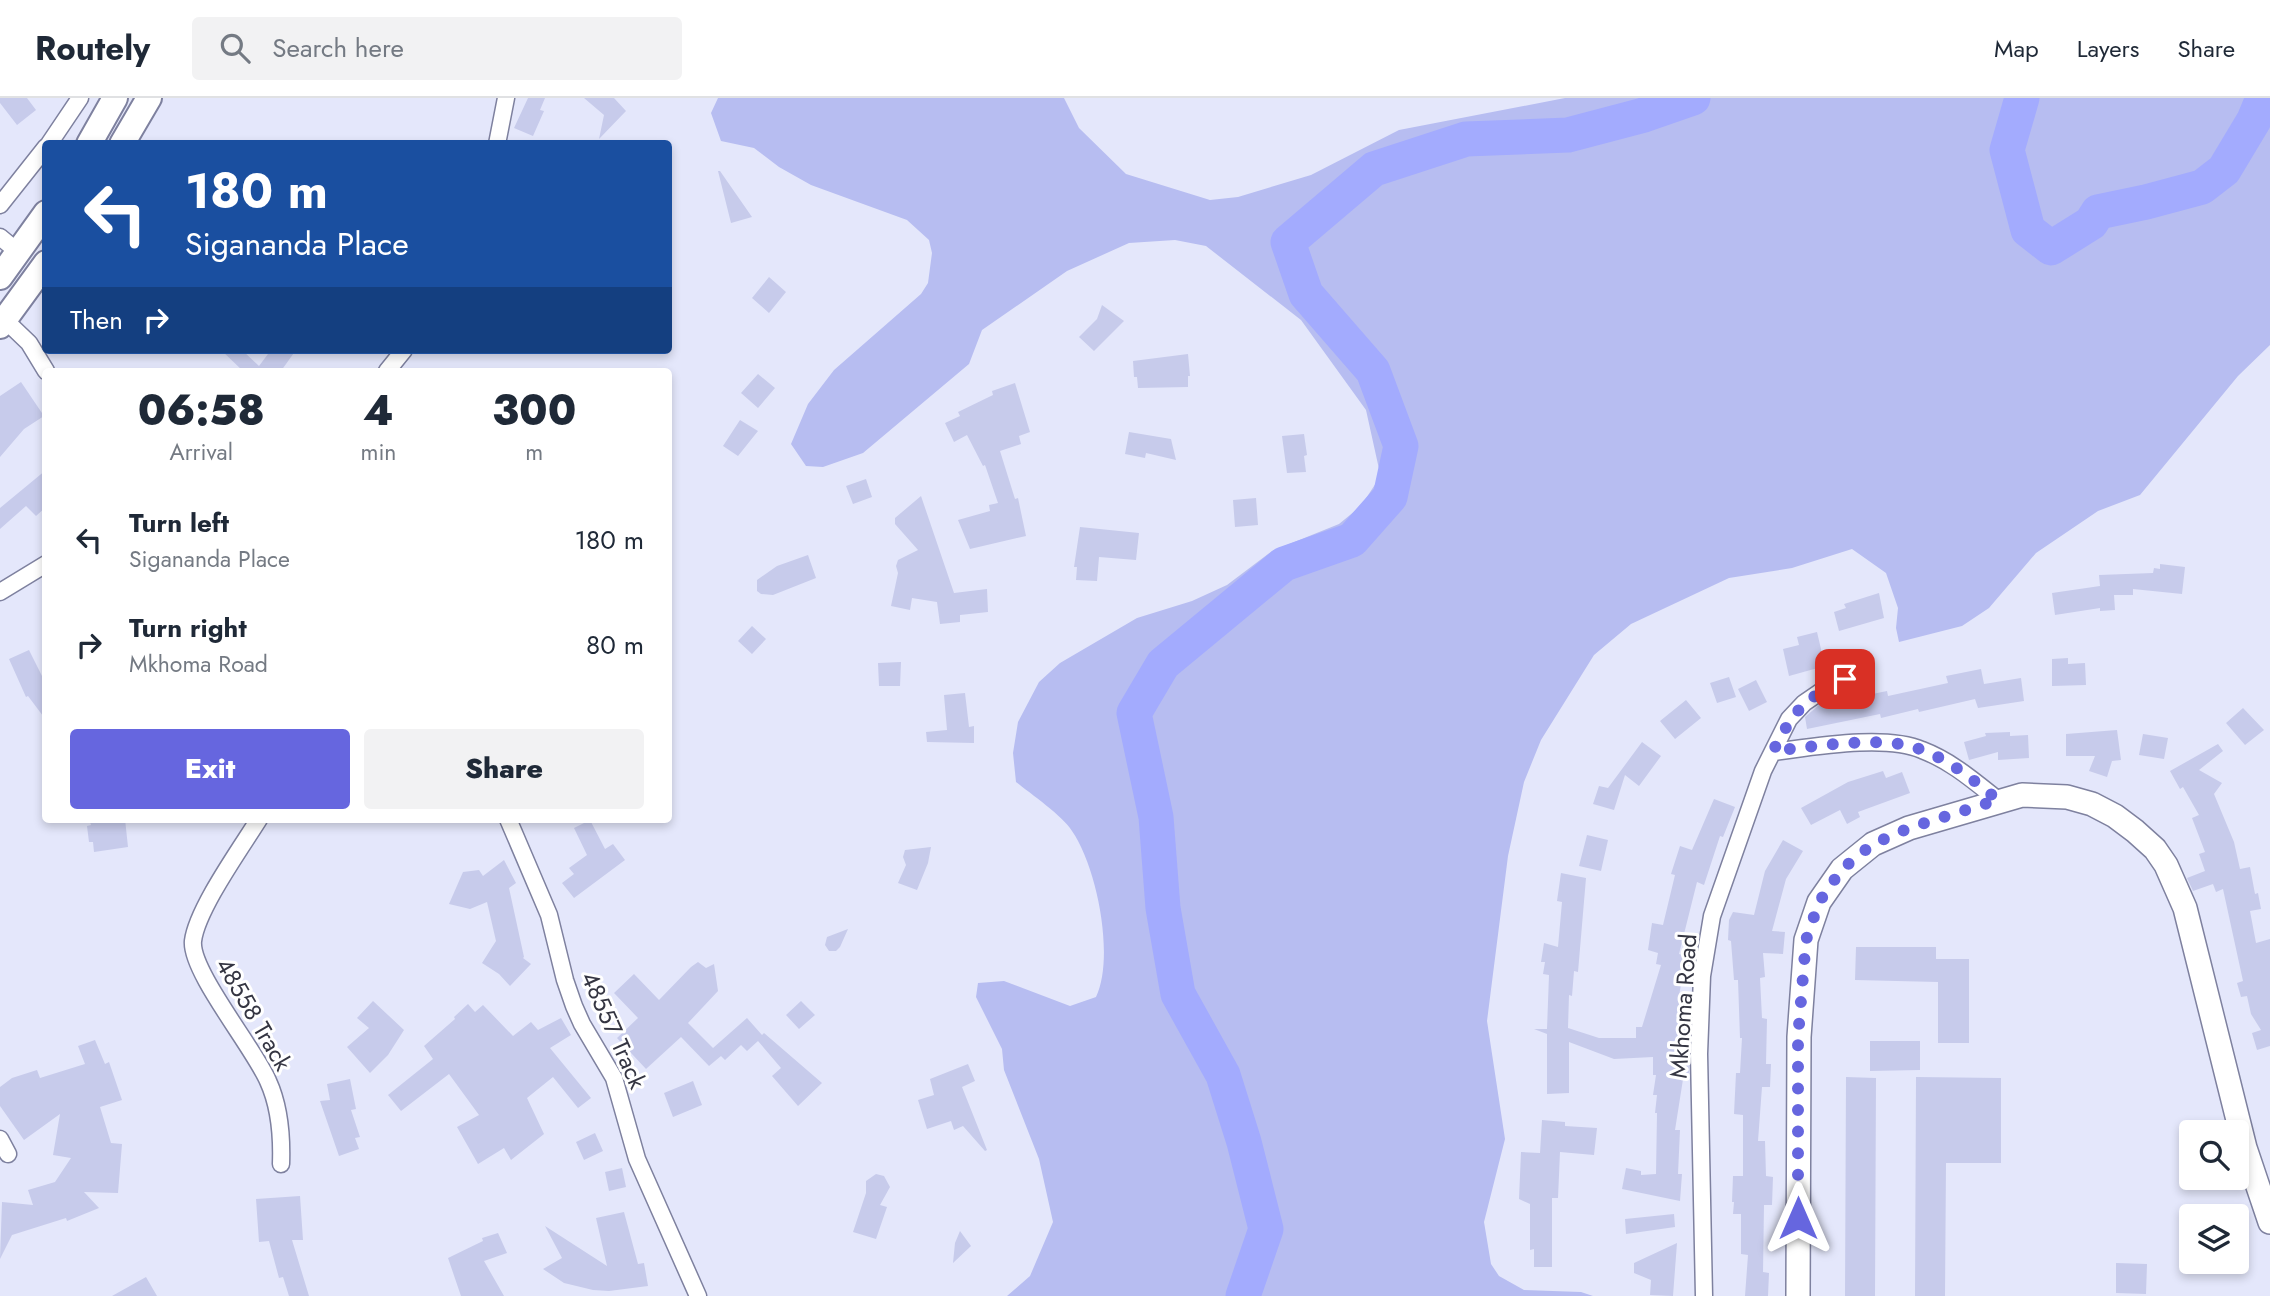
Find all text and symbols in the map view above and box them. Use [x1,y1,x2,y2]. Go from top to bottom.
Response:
search box [192,17,682,80]
text: Routely [35,25,150,72]
icon: search [216,29,254,67]
text: Search here [272,29,404,67]
text: Map [1994,31,2039,66]
text: Layers [2077,31,2139,66]
text: Share [2177,31,2235,66]
text: 180 m [185,156,328,226]
icon: left [70,168,161,259]
text: Sigananda Place [185,221,409,267]
text: Then [70,301,123,339]
icon: right [137,301,175,339]
text: 06:58 [138,380,265,441]
text: 4 [363,380,394,441]
text: 300 [492,380,576,441]
text: Arrival [170,435,233,469]
text: min [360,435,396,469]
text: m [525,435,543,469]
text: Turn left [129,504,229,542]
icon: left [70,521,108,559]
text: 180 m [574,521,644,559]
text: Sigananda Place [129,542,290,576]
text: Turn right [129,609,247,647]
icon: right [70,626,108,664]
text: 80 m [586,626,644,664]
text: Mkhoma Road [129,647,268,681]
pin [1815,649,1875,709]
icon: arrive [1826,660,1864,698]
button: Exit [70,729,350,809]
button: Share [364,729,644,809]
street label: Mkhoma Road [1660,932,1706,1080]
street label: 48558 Track [207,951,301,1077]
street label: 48557 Track [573,966,656,1095]
map controls [2179,1120,2249,1274]
button: search [2179,1120,2249,1190]
position arrow [1761,1181,1835,1255]
button: layers [2179,1204,2249,1274]

